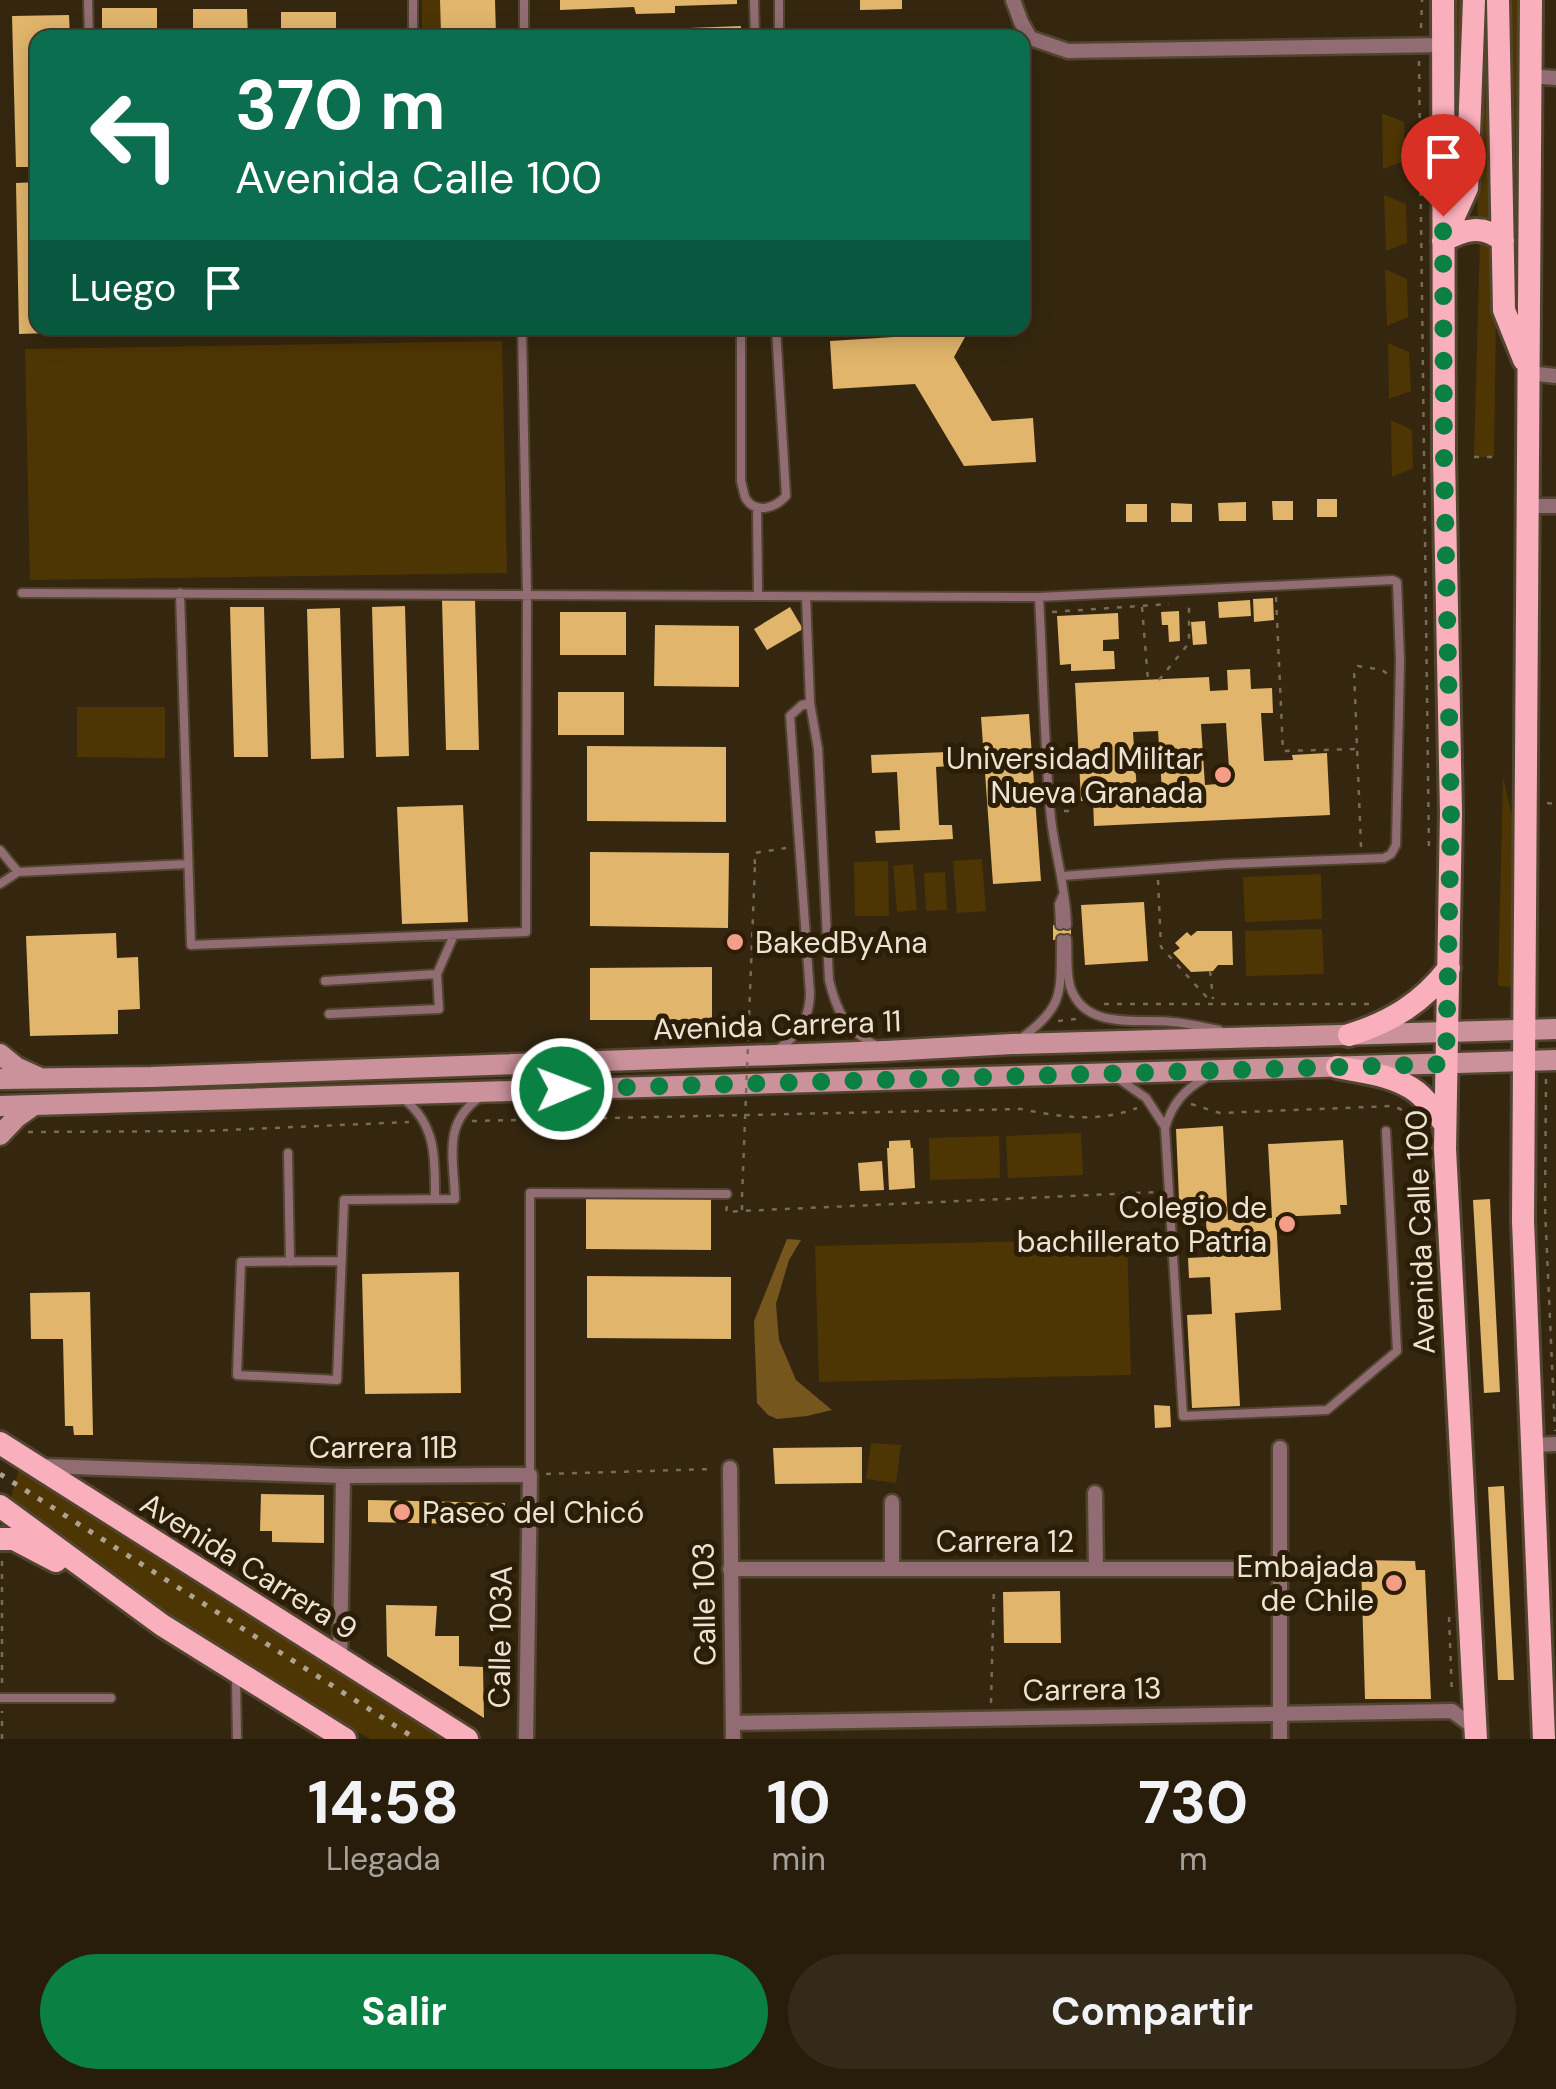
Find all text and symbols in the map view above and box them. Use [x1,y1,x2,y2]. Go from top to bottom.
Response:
text: 370 m [235,60,446,151]
icon: left [70,70,200,200]
pin [1401,114,1486,217]
icon: arrive [1416,129,1471,184]
text: Avenida Calle 100 [235,148,602,207]
icon: arrive [196,260,251,315]
text: Luego [70,263,176,313]
place label: Universidad Militar Nueva Granada [946,739,1203,812]
marker: Universidad Militar Nueva Granada [1212,764,1234,786]
place label: BakedByAna [755,923,928,962]
marker: BakedByAna [724,931,746,953]
street label: Avenida Carrera 11 [652,1001,902,1049]
position arrow [510,1037,614,1141]
street label: Avenida Calle 100 [1396,1109,1444,1355]
place label: Colegio de bachillerato Patria [1017,1188,1267,1261]
marker: Colegio de bachillerato Patria [1276,1213,1298,1235]
street label: Carrera 11B [309,1428,457,1467]
street label: Avenida Carrera 9 [133,1484,365,1648]
place label: Paseo del Chicó [422,1493,644,1532]
marker: Paseo del Chicó [391,1501,413,1523]
street label: Carrera 12 [936,1522,1074,1561]
street label: Calle 103 [683,1542,725,1666]
place label: Embajada de Chile [1236,1547,1374,1620]
street label: Calle 103A [479,1565,521,1709]
marker: Embajada de Chile [1383,1572,1405,1594]
street label: Carrera 13 [1022,1668,1162,1710]
text: 14:58 [308,1763,459,1842]
text: 10 [767,1763,831,1842]
text: 730 [1138,1763,1248,1842]
text: Llegada [326,1838,441,1880]
text: min [771,1838,826,1880]
text: m [1179,1838,1208,1880]
button: Salir [40,1954,768,2069]
button: Compartir [788,1954,1516,2069]

